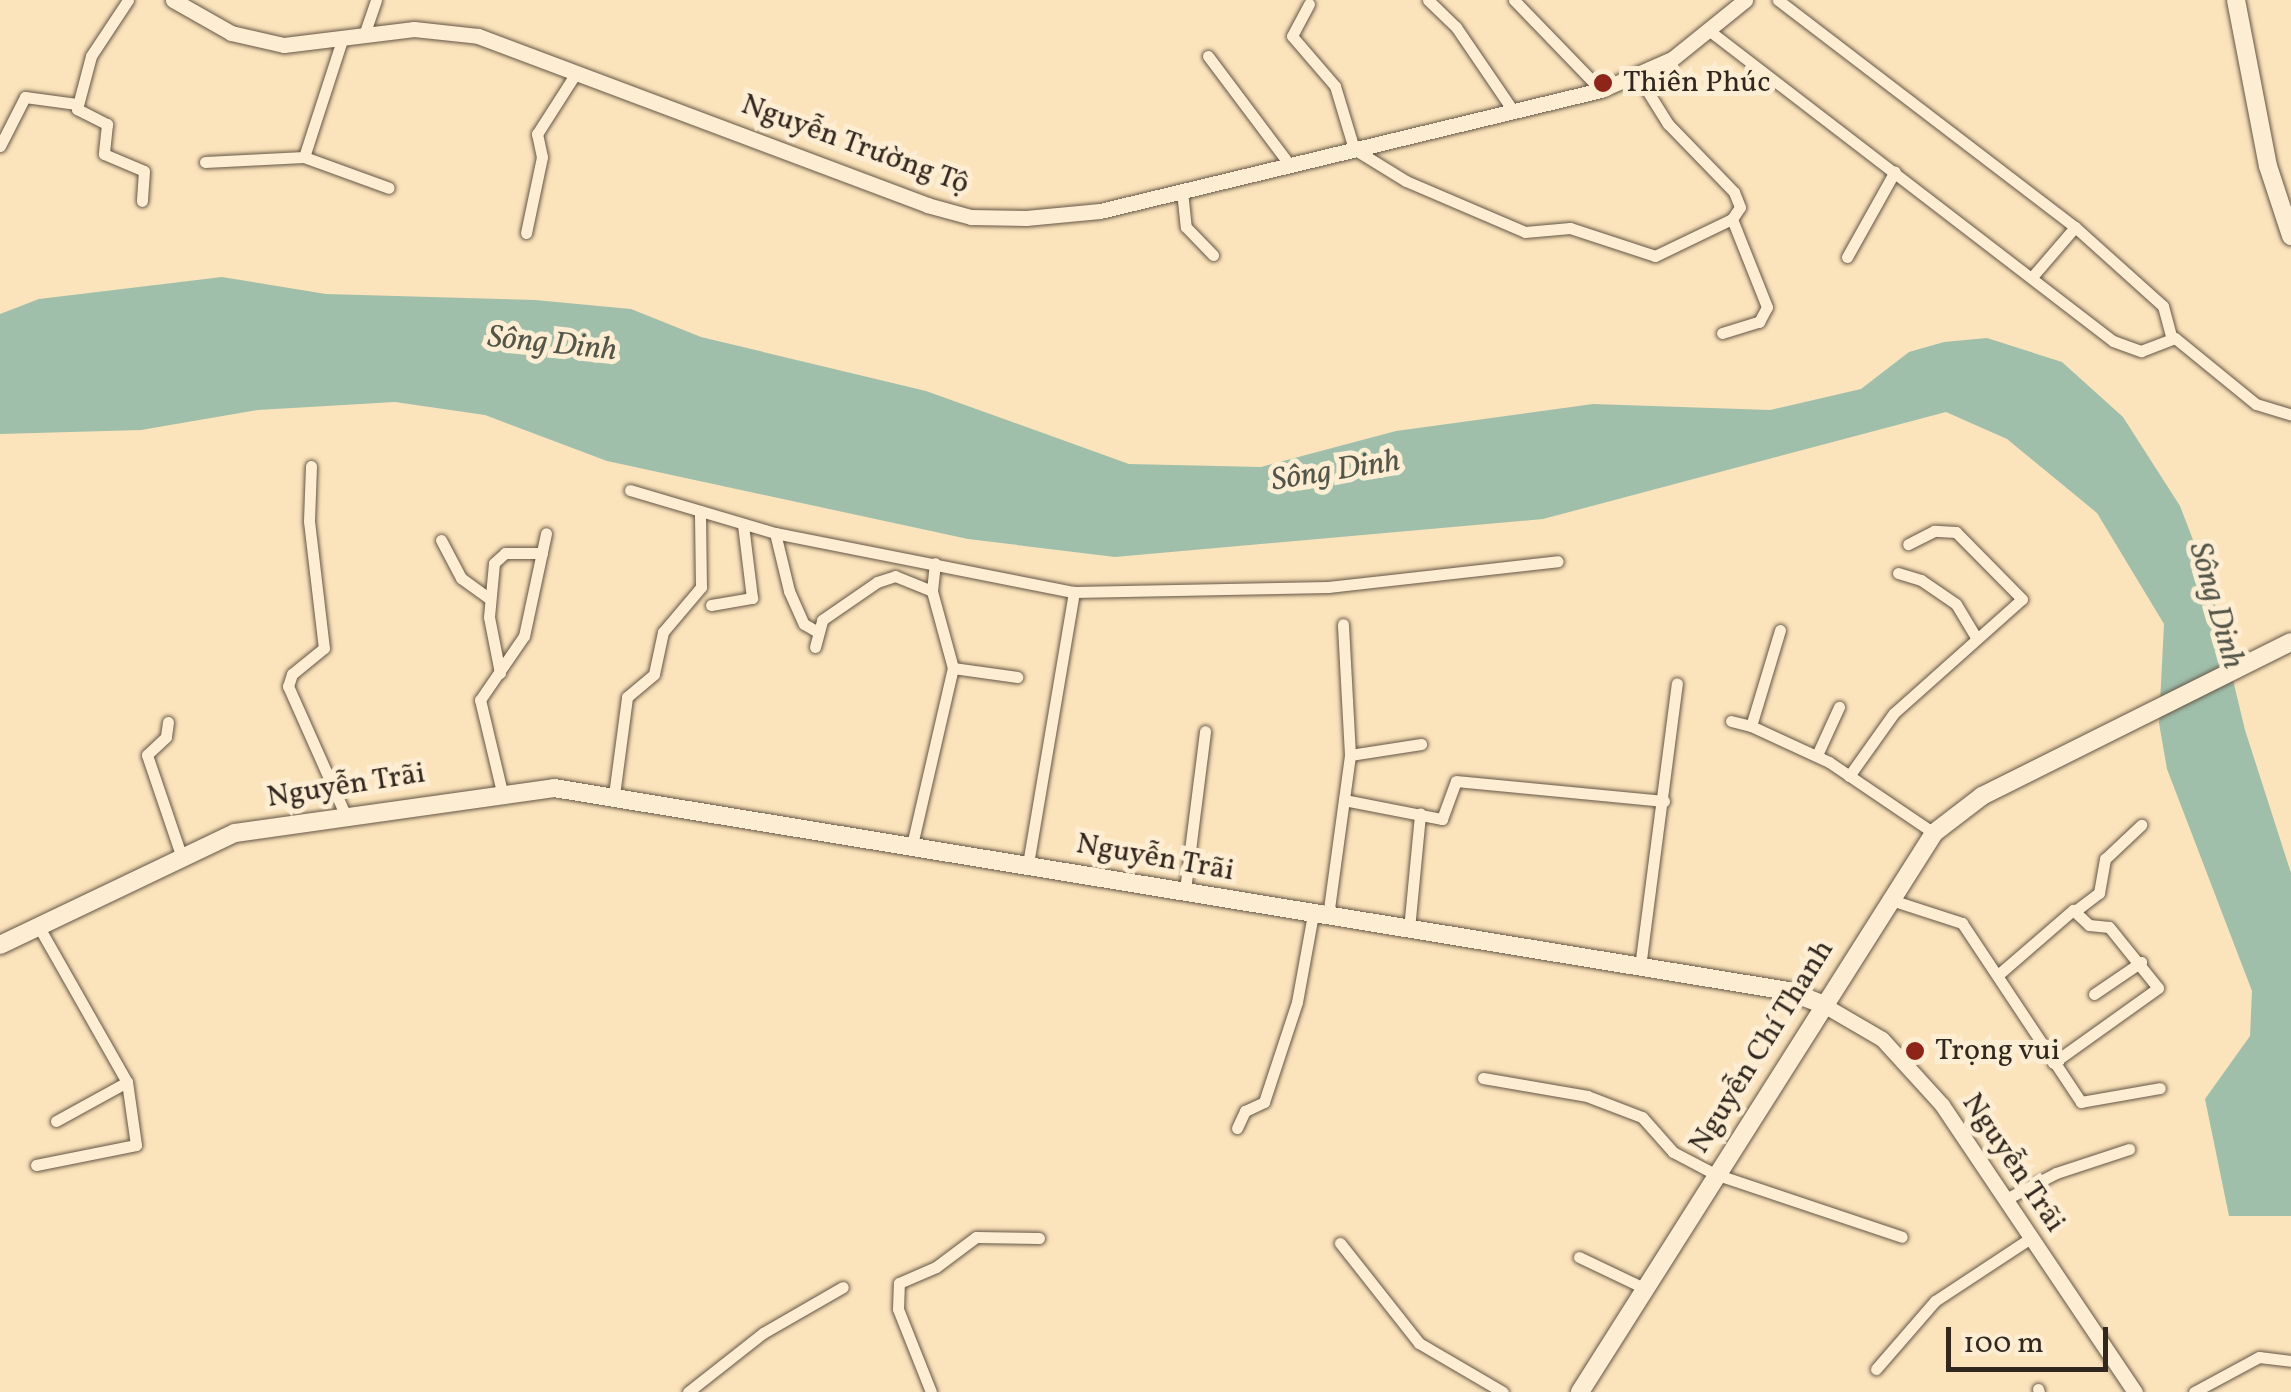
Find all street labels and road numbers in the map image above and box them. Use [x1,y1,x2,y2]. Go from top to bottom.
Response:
street label: Nguyễn Trường Tộ [735,87,975,203]
street label: Nguyễn Trãi [264,756,428,816]
street label: Nguyễn Trãi [1073,826,1237,890]
street label: Nguyễn Chí Thanh [1682,933,1842,1161]
street label: Nguyễn Trãi [1953,1086,2073,1240]

